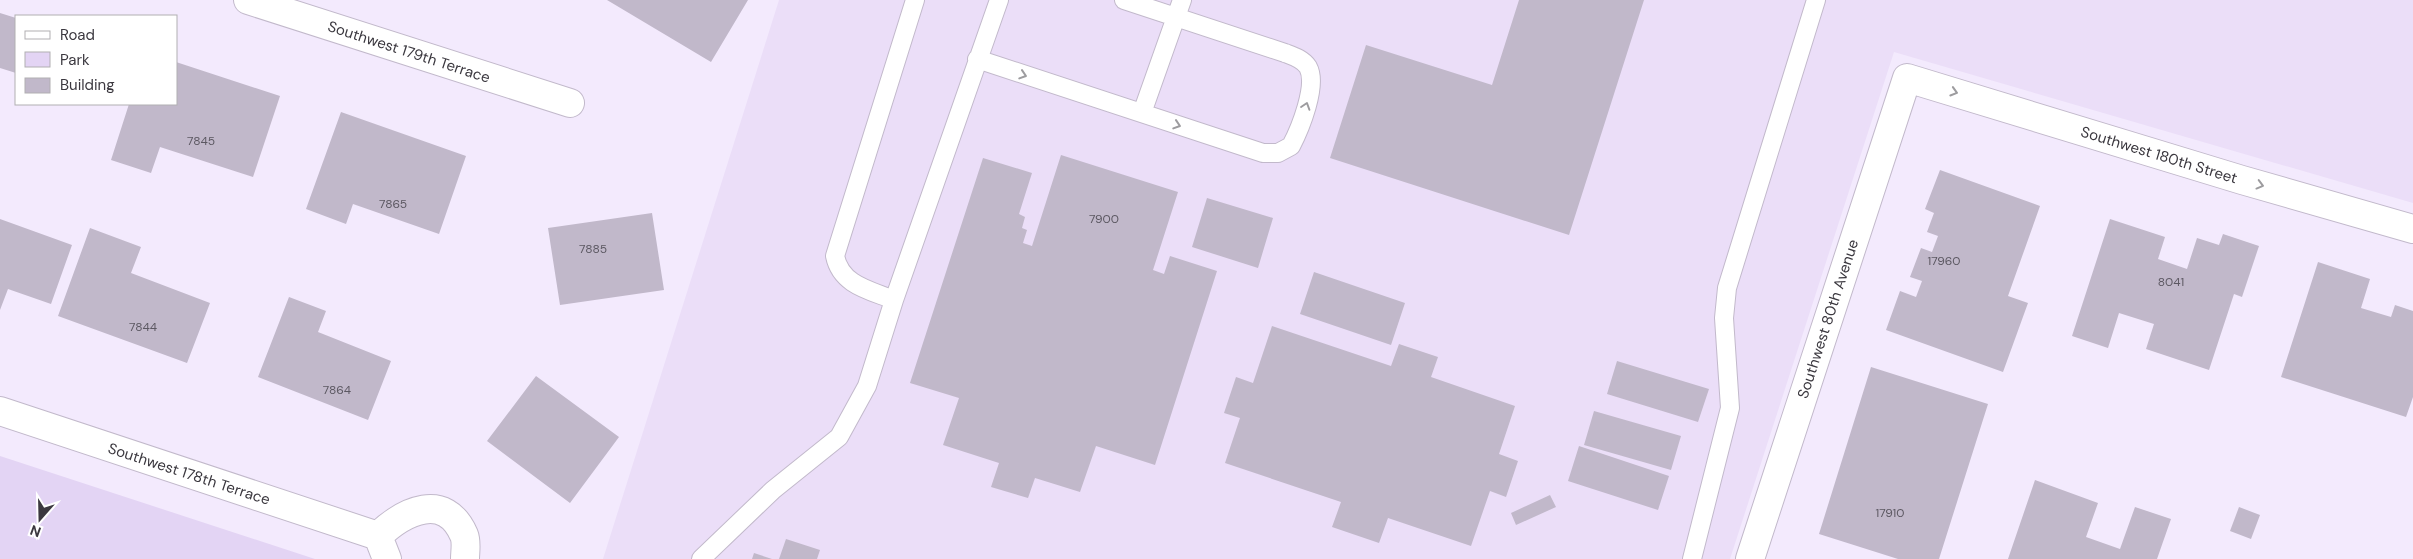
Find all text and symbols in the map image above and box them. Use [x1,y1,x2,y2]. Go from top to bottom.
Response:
legend [15,15,178,105]
street label: Southwest 179th Terrace [325,16,493,88]
text: Road [60,25,95,45]
text: Park [60,50,90,70]
one-way arrow [1018,69,1027,79]
text: Building [60,75,115,95]
one-way arrow [1949,87,1957,97]
one-way arrow [1300,103,1310,111]
one-way arrow [1173,119,1181,129]
street label: Southwest 180th Street [2078,122,2240,188]
house number: 7845 [187,133,215,149]
one-way arrow [2255,179,2264,190]
house number: 7865 [379,196,407,212]
house number: 7900 [1089,211,1119,227]
street label: Southwest 80th Avenue [1793,237,1863,401]
house number: 7885 [579,241,607,257]
house number: 17960 [1927,253,1961,269]
house number: 8041 [2158,274,2184,290]
house number: 7844 [129,319,157,335]
house number: 7864 [323,382,351,398]
street label: Southwest 178th Terrace [105,438,273,510]
north arrow [15,494,65,544]
house number: 17910 [1875,505,1905,521]
text: N [28,521,43,541]

